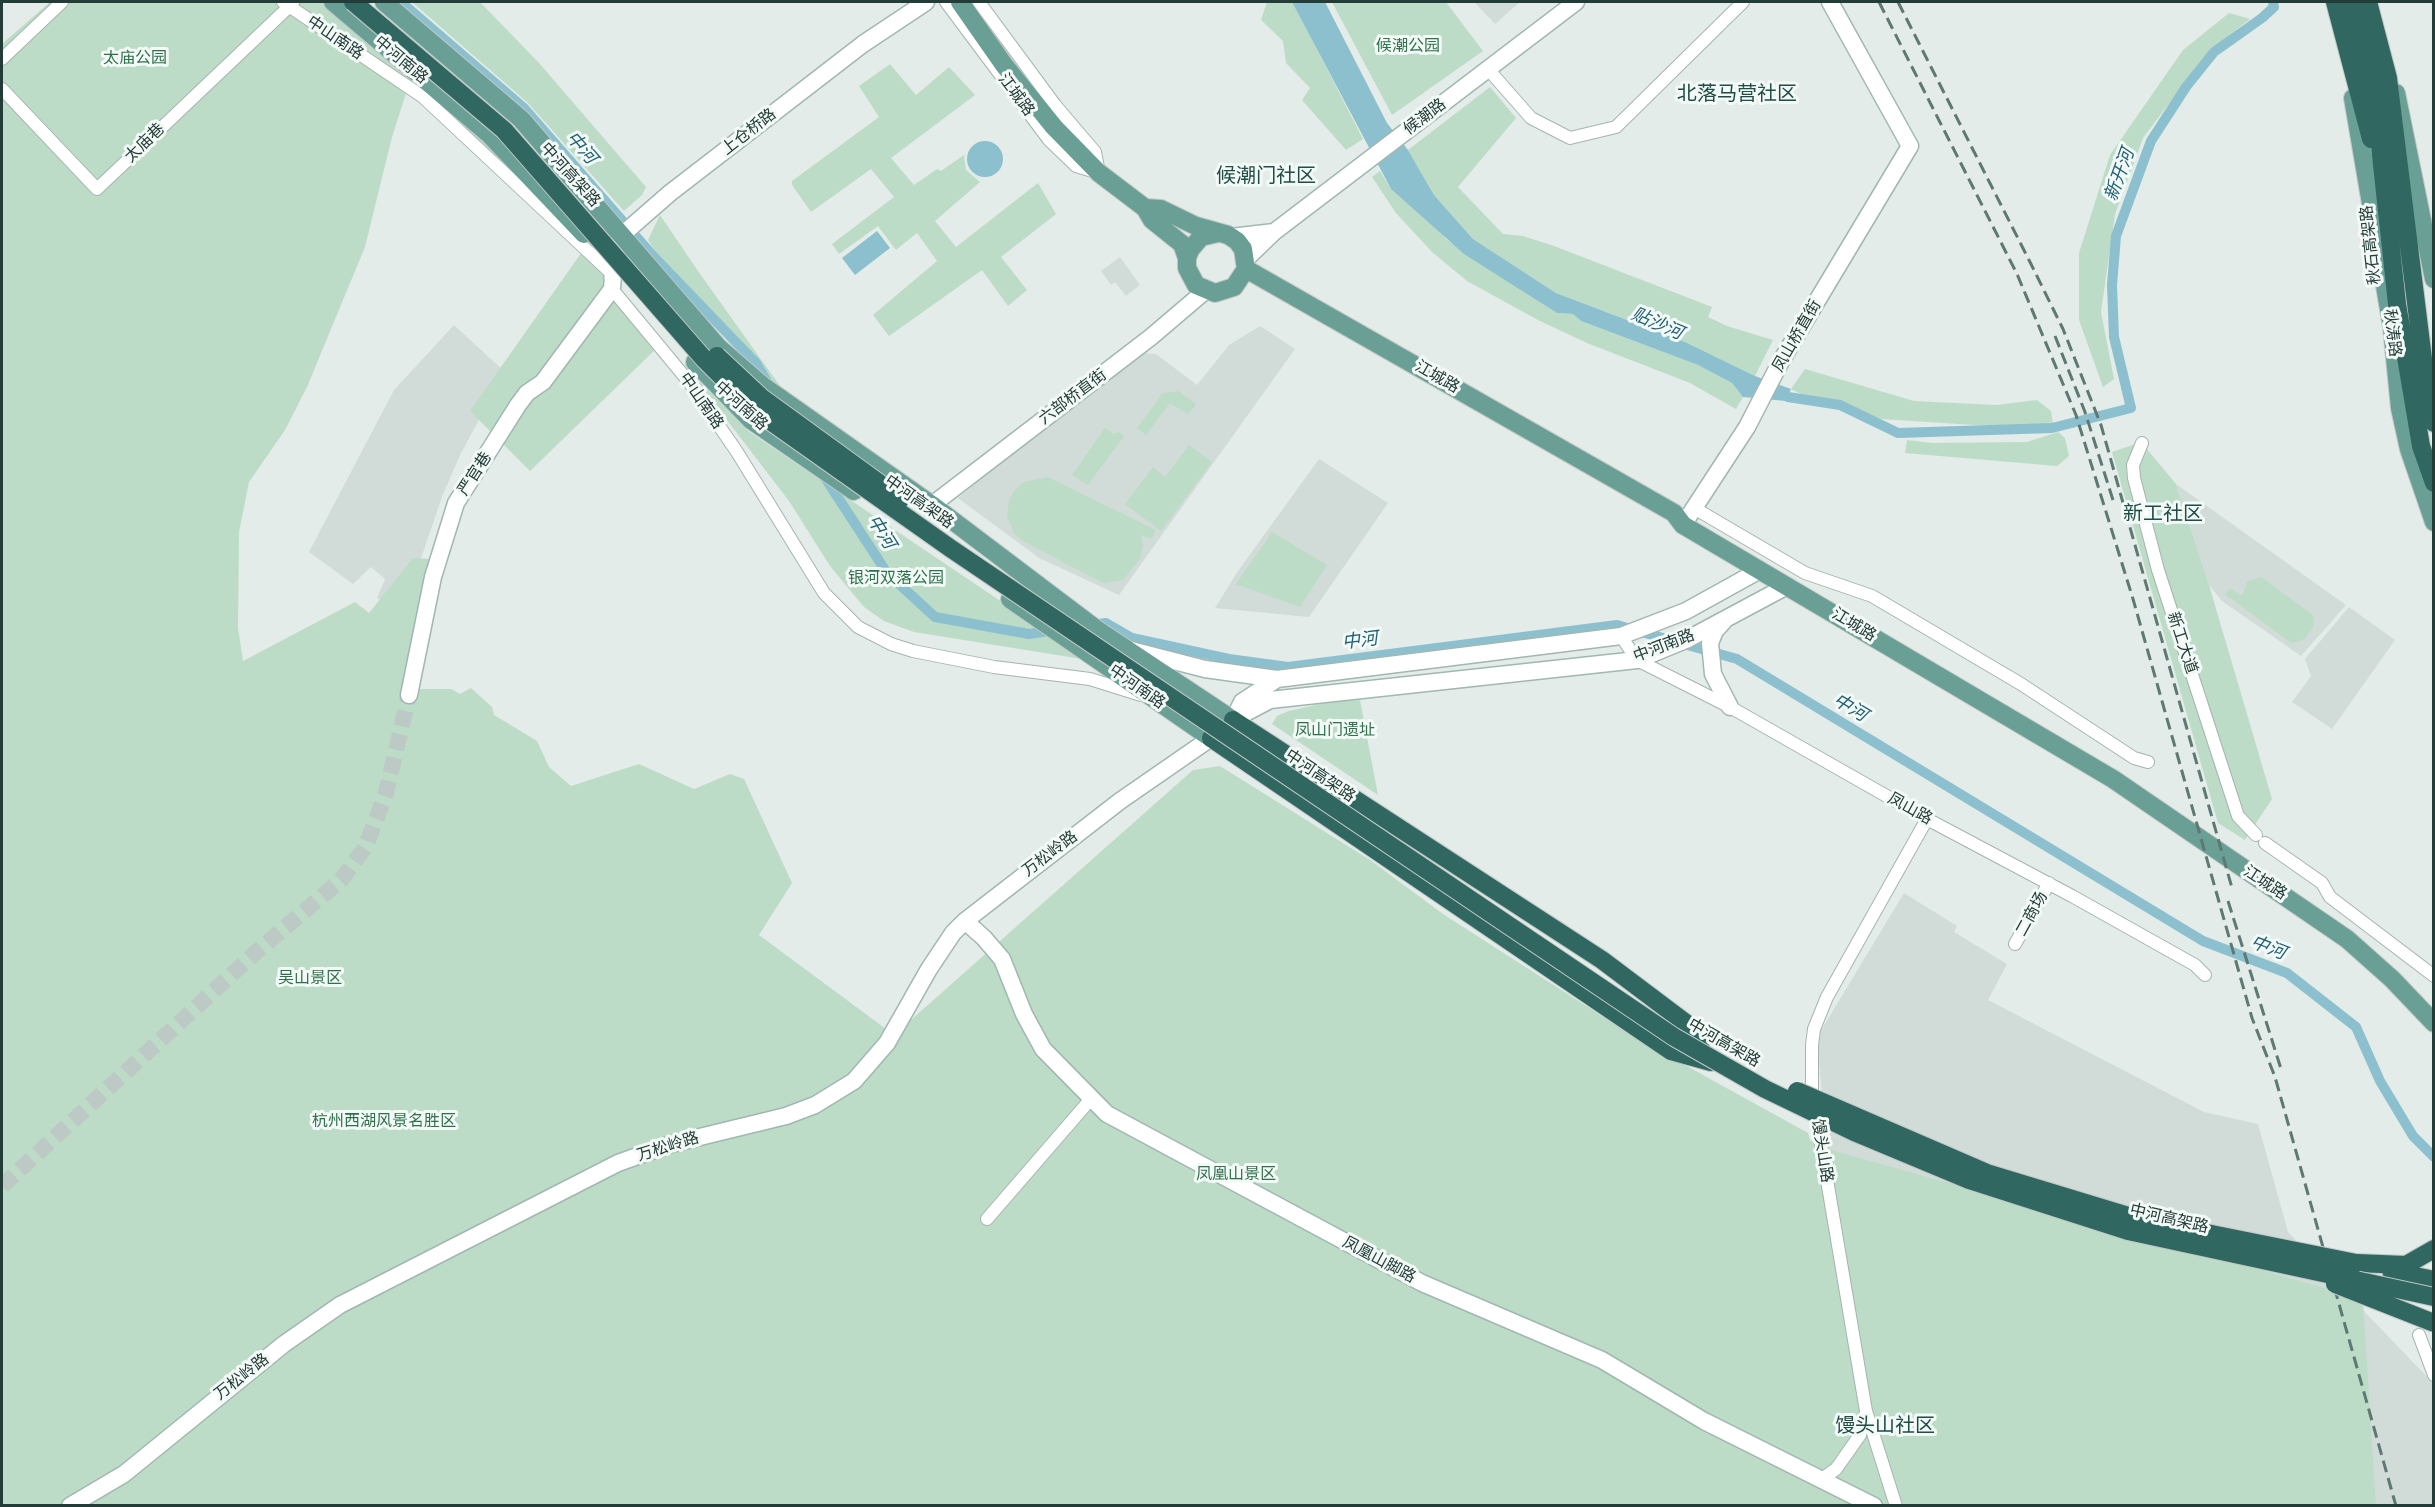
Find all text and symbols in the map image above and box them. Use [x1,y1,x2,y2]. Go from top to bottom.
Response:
street label: 中山南路 [303,12,367,64]
street label: 中河南路 [370,32,432,88]
park label: 候潮公园 [1376,37,1440,57]
park label: 太庙公园 [103,49,167,69]
street label: 江城路 [994,70,1038,120]
district label: 北落马营社区 [1677,82,1797,106]
street label: 候潮路 [1400,95,1450,139]
street label: 上仓桥路 [718,105,780,159]
street label: 太庙巷 [121,119,169,167]
water label: 中河 [561,127,601,169]
street label: 中河高架路 [536,139,604,211]
water label: 新开河 [2101,146,2139,204]
district label: 候潮门社区 [1216,164,1316,188]
street label: 秋石高架路 [2357,204,2385,286]
street label: 凤山桥直街 [1769,297,1825,375]
water label: 贴沙河 [1628,304,1686,344]
street label: 秋涛路 [2380,308,2404,358]
street label: 江城路 [1411,357,1463,397]
street label: 六部桥直街 [1035,365,1111,429]
street label: 中山南路 [675,369,727,433]
street label: 中河南路 [711,377,771,435]
street label: 严官巷 [454,449,496,499]
street label: 中河高架路 [881,471,957,533]
district label: 新工社区 [2123,502,2203,526]
water label: 中河 [862,511,900,553]
park label: 银河双落公园 [848,569,944,589]
street label: 江城路 [1828,604,1880,646]
street label: 新工大道 [2163,610,2201,676]
street label: 中河南路 [1631,626,1697,666]
water label: 中河 [1341,628,1379,654]
street label: 中河南路 [1105,661,1169,713]
water label: 中河 [1829,689,1871,727]
park label: 凤山门遗址 [1295,721,1375,741]
street label: 中河高架路 [1281,746,1359,806]
street label: 凤山路 [1884,789,1936,829]
street label: 万松岭路 [1019,827,1081,881]
street label: 江城路 [2240,862,2290,904]
street label: 二商场 [2012,888,2052,940]
water label: 中河 [2247,931,2289,965]
park label: 吴山景区 [278,969,342,989]
street label: 中河高架路 [1685,1015,1763,1071]
park label: 杭州西湖风景名胜区 [312,1112,456,1132]
street label: 馒头山路 [1808,1118,1836,1184]
street label: 万松岭路 [635,1128,701,1166]
park label: 凤凰山景区 [1196,1165,1276,1185]
street label: 中河高架路 [2128,1201,2210,1237]
street label: 凤凰山脚路 [1339,1233,1419,1287]
street label: 万松岭路 [211,1350,273,1404]
district label: 馒头山社区 [1835,1414,1935,1438]

